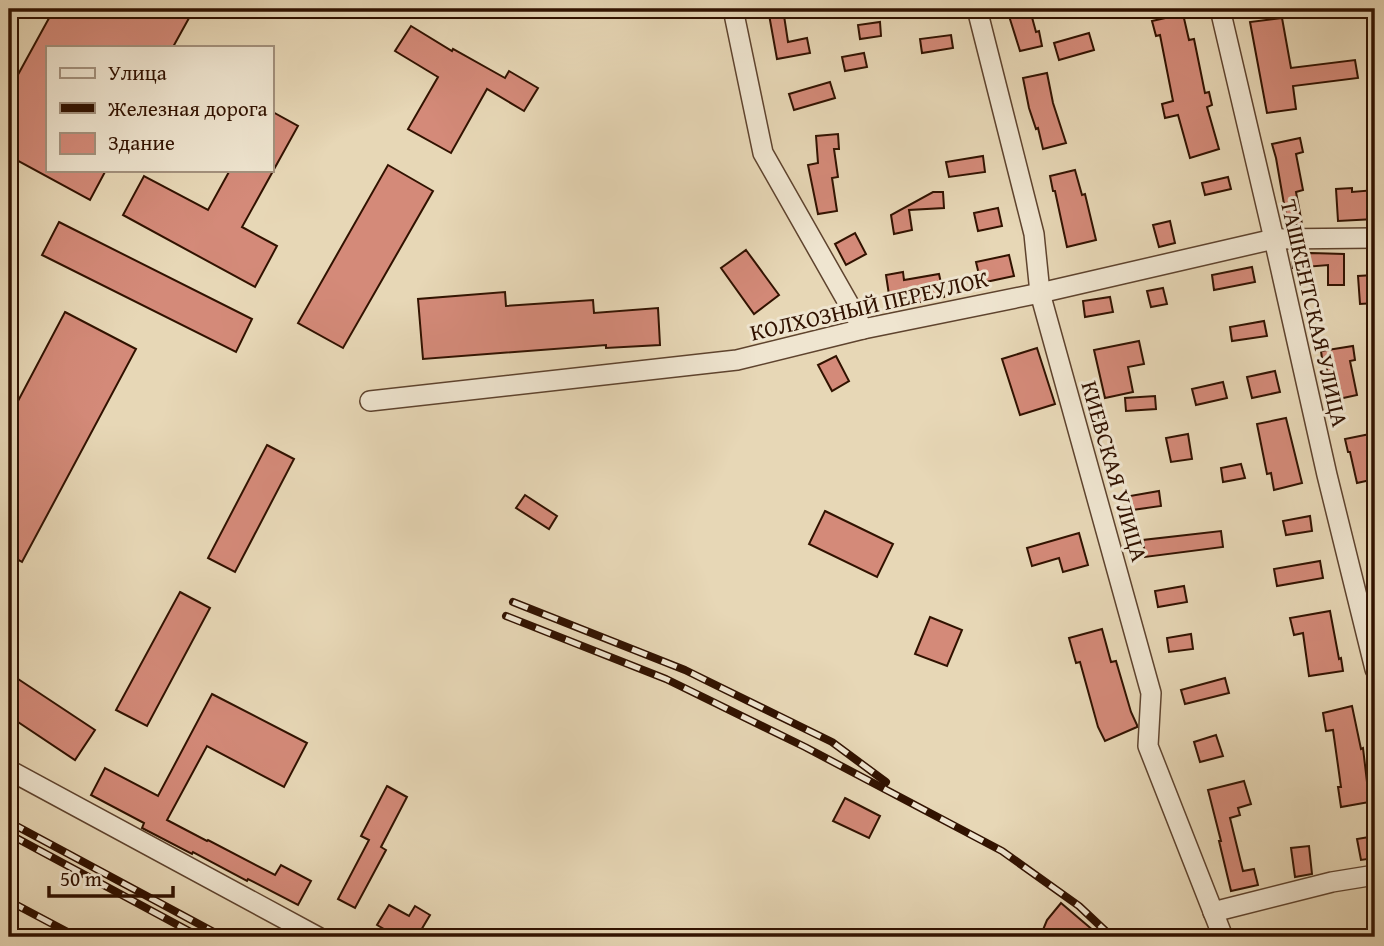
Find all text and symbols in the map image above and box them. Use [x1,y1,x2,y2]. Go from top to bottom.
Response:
legend [46,46,273,172]
text: Улица [108,57,167,88]
text: Железная дорога [107,93,268,124]
text: Здание [108,127,175,158]
street label: ТАШКЕНТСКАЯ УЛИЦА [1273,196,1357,430]
street label: КОЛХОЗНЫЙ ПЕРЕУЛОК [747,262,991,348]
street label: КИЕВСКАЯ УЛИЦА [1073,377,1157,565]
scale bar [49,855,173,899]
text: 50 m [60,863,102,894]

